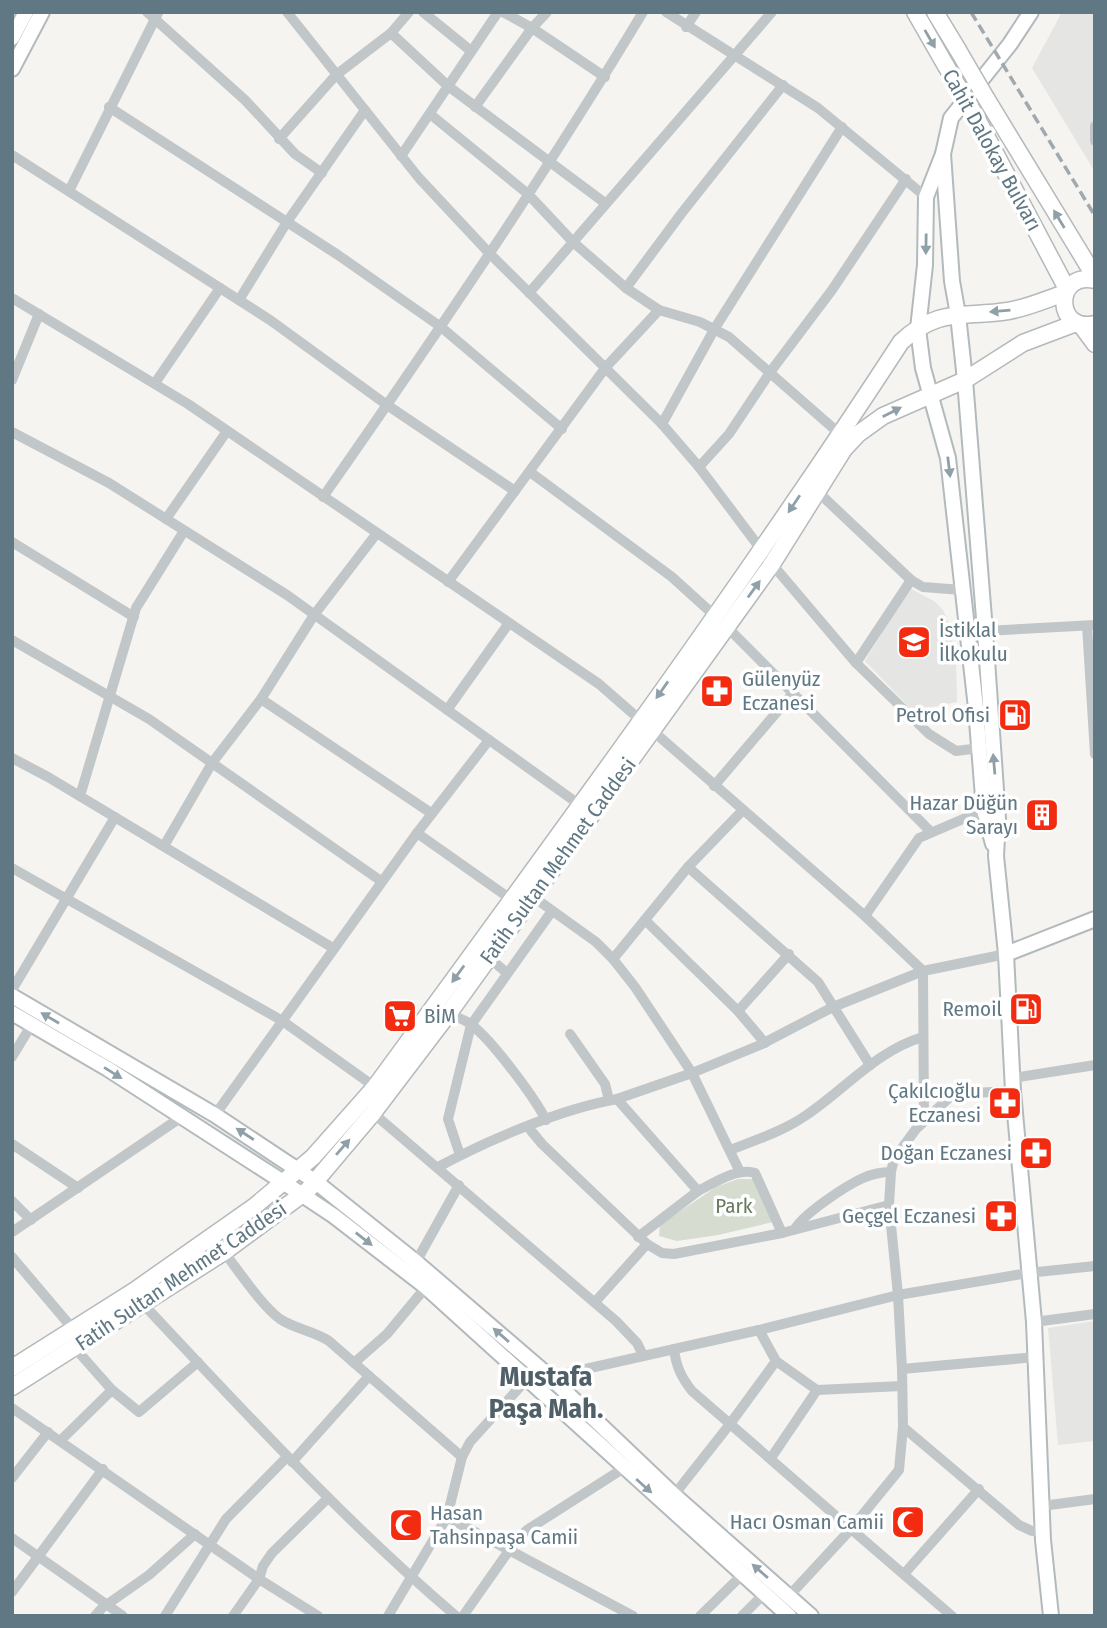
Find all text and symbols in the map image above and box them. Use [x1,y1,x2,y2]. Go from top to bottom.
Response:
one-way arrow [924,29,936,49]
street label: Cahit Dalokay Bulvarı [937,65,1047,235]
one-way arrow [1053,210,1066,229]
one-way arrow [920,233,931,255]
one-way arrow [989,306,1011,317]
one-way arrow [882,406,901,418]
one-way arrow [943,456,954,478]
one-way arrow [787,495,801,513]
one-way arrow [746,580,760,598]
place label: İstiklal İlkokulu [939,617,1008,667]
school or university icon: İstiklal İlkokulu [895,623,933,661]
place label: Gülenyüz Eczanesi [742,666,820,716]
pharmacy icon: Gülenyüz Eczanesi [698,672,736,710]
one-way arrow [655,681,669,699]
fuel station icon: Petrol Ofisi [996,696,1034,734]
place label: Petrol Ofisi [896,702,990,728]
one-way arrow [988,752,999,774]
street label: Fatih Sultan Mehmet Caddesi [474,753,642,969]
place label: Hazar Düğün Sarayı [909,790,1018,840]
building icon: Hazar Düğün Sarayı [1023,796,1061,834]
one-way arrow [450,964,465,982]
fuel station icon: Remoil [1007,990,1045,1028]
place label: Remoil [942,996,1002,1022]
supermarket icon: BİM [381,997,419,1035]
place label: BİM [424,1003,456,1029]
one-way arrow [40,1012,60,1024]
one-way arrow [103,1066,123,1079]
place label: Çakılcıoğlu Eczanesi [888,1078,981,1128]
pharmacy icon: Çakılcıoğlu Eczanesi [986,1084,1024,1122]
one-way arrow [235,1128,255,1141]
pharmacy icon: Doğan Eczanesi [1017,1134,1055,1172]
one-way arrow [335,1139,350,1156]
place label: Doğan Eczanesi [881,1140,1012,1166]
park label: Park [715,1193,753,1219]
street label: Fatih Sultan Mehmet Caddesi [71,1196,291,1356]
pharmacy icon: Geçgel Eczanesi [982,1197,1020,1235]
place label: Geçgel Eczanesi [842,1203,976,1229]
one-way arrow [354,1232,372,1247]
one-way arrow [492,1327,510,1343]
district label: Mustafa Paşa Mah. [489,1360,603,1425]
one-way arrow [636,1478,653,1494]
place label: Hasan Tahsinpaşa Camii [430,1500,578,1550]
mosque icon: Hacı Osman Camii [889,1503,927,1541]
mosque icon: Hasan Tahsinpaşa Camii [387,1506,425,1544]
place label: Hacı Osman Camii [730,1509,884,1535]
one-way arrow [751,1564,768,1579]

